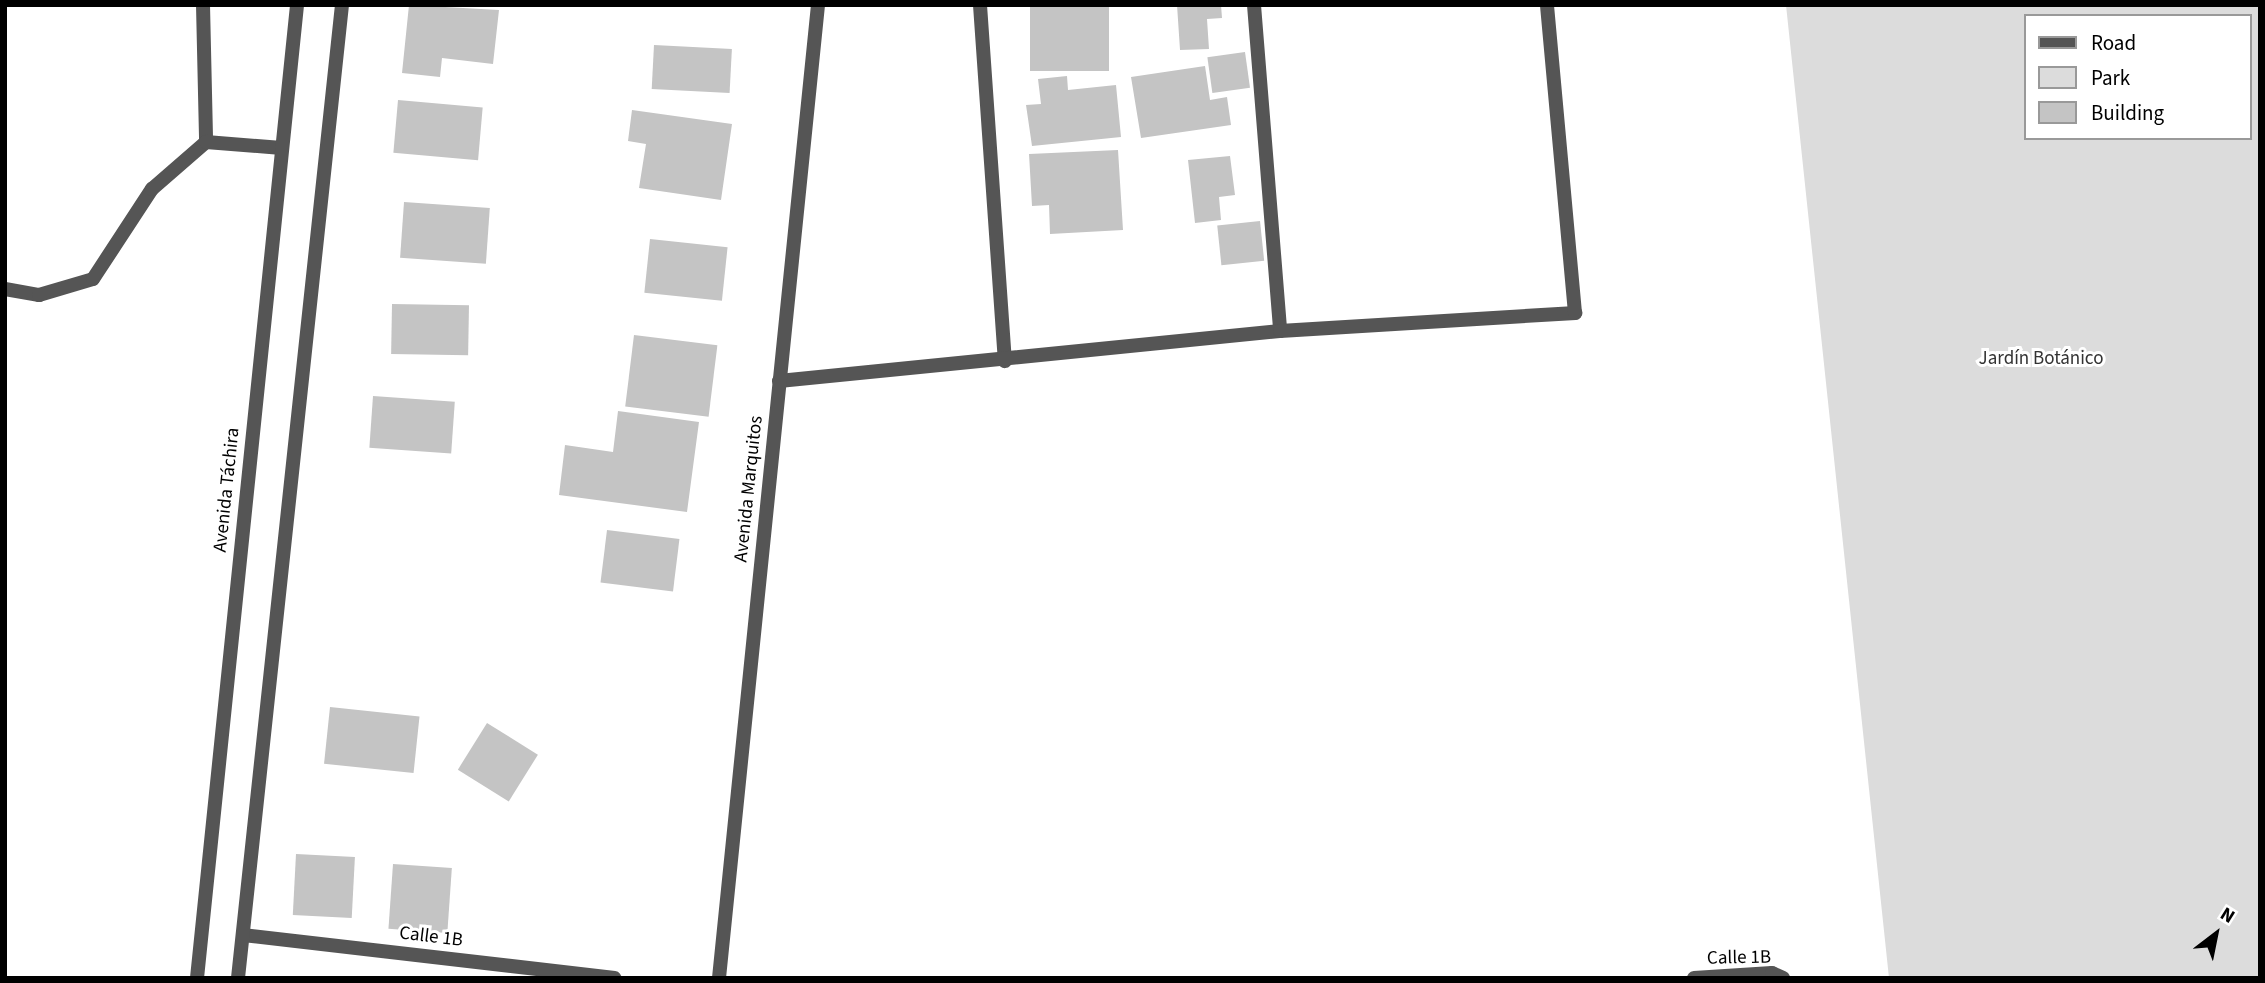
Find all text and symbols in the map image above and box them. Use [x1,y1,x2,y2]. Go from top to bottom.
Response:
legend [2024,14,2251,140]
text: Road [2091,28,2136,58]
text: Park [2091,63,2130,93]
text: Building [2091,98,2164,128]
park label: Jardín Botánico [1979,348,2103,370]
street label: Avenida Marquitos [730,415,768,563]
street label: Avenida Táchira [209,427,245,553]
north arrow [2181,899,2251,969]
text: N [2215,901,2240,931]
street label: Calle 1B [398,922,464,952]
street label: Calle 1B [1707,946,1771,970]

